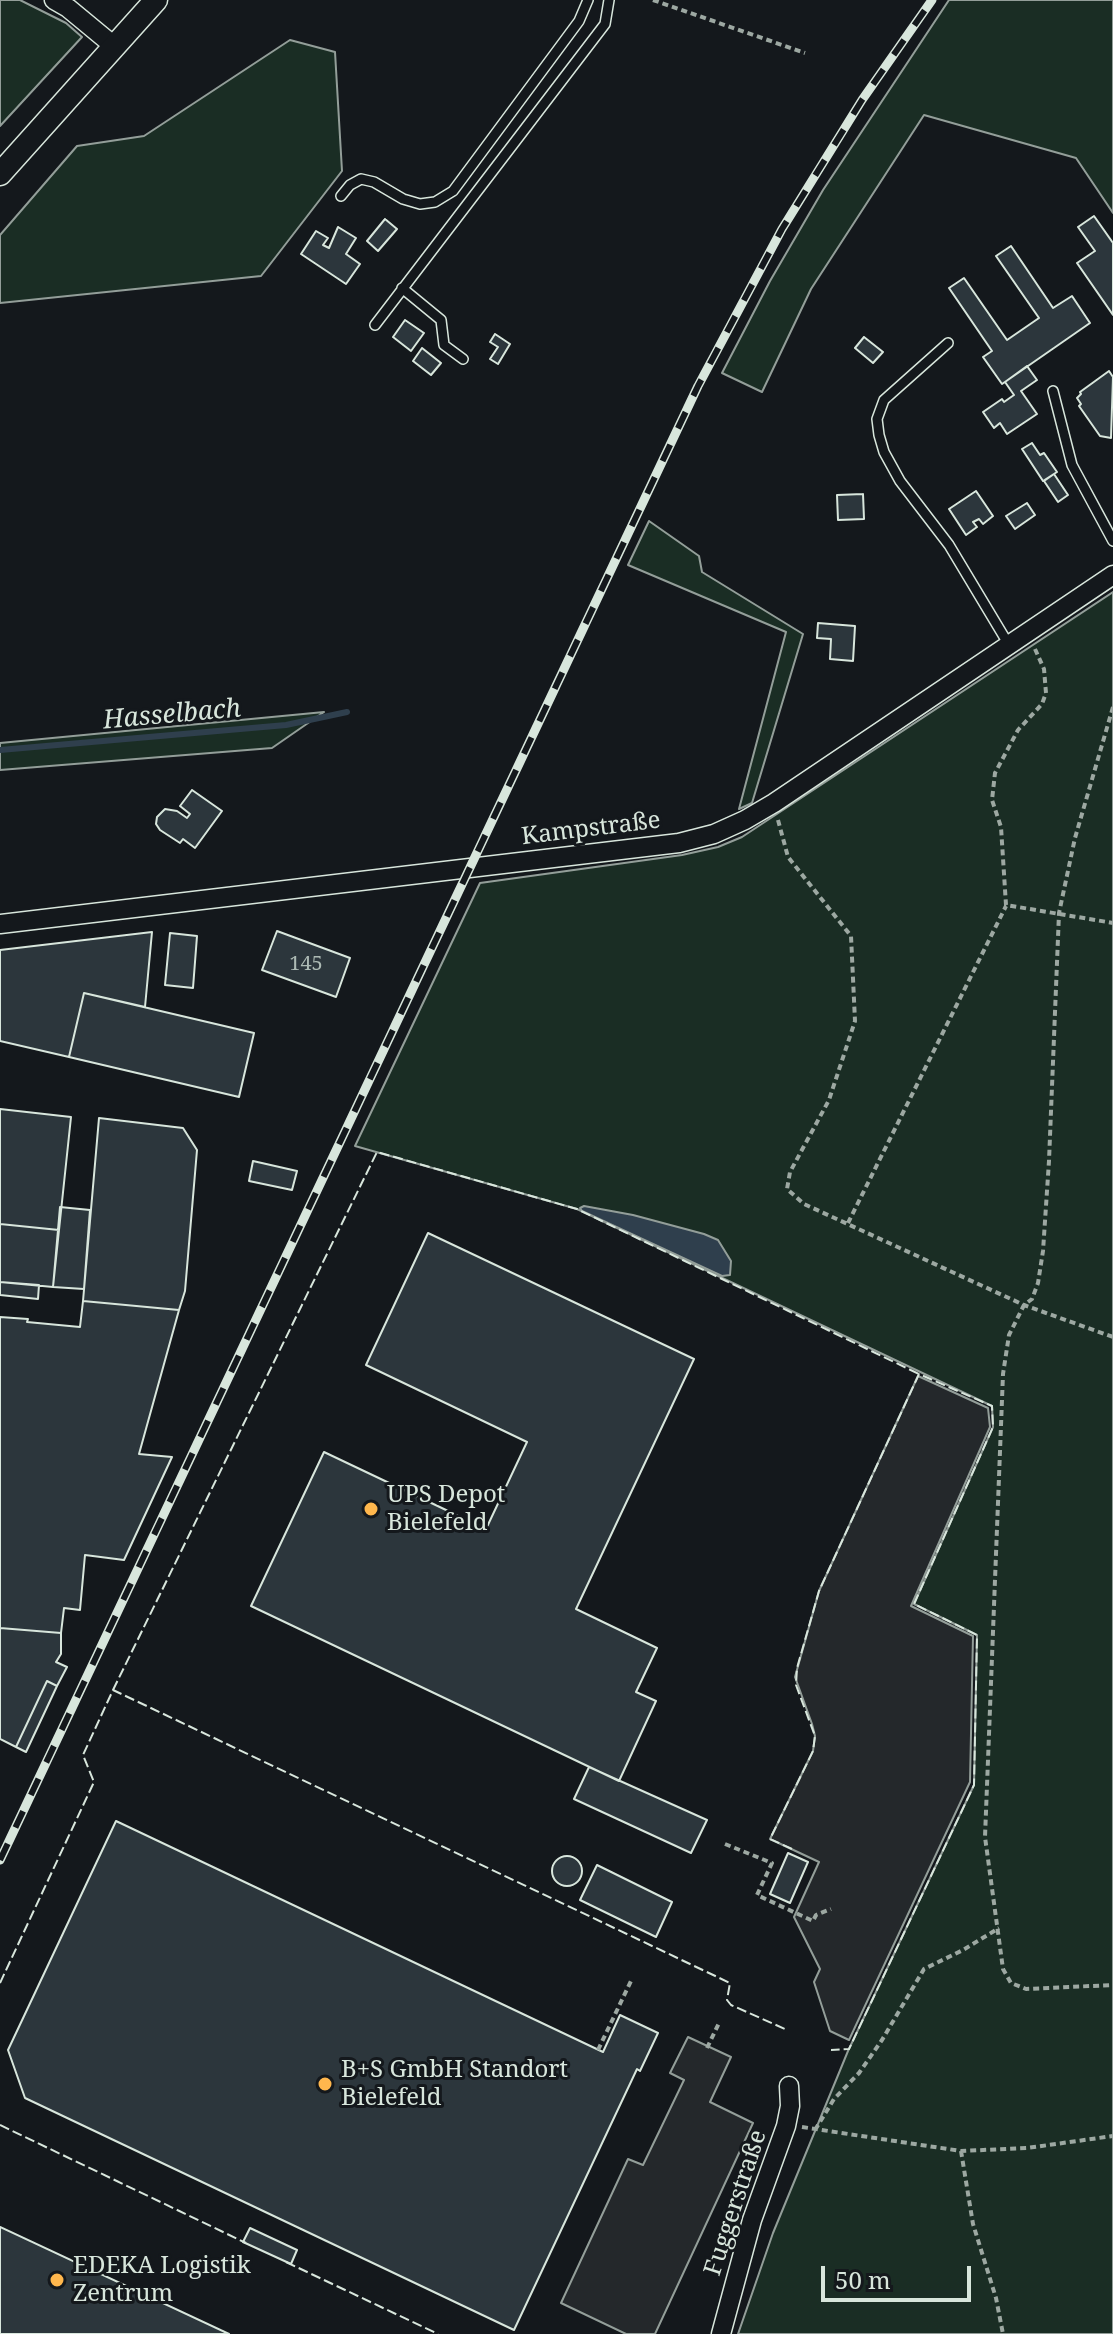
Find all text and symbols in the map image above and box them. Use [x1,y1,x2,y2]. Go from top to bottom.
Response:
water label: Hasselbach [102,693,242,737]
street label: Kampstraße [520,806,662,852]
house number: 145 [289,952,323,976]
place label: UPS Depot Bielefeld [387,1481,505,1537]
marker: UPS Depot Bielefeld [362,1500,380,1518]
place label: B+S GmbH Standort Bielefeld [341,2056,568,2112]
marker: B+S GmbH Standort Bielefeld [316,2075,334,2093]
street label: Fuggerstraße [699,2127,773,2279]
scale bar [825,2250,975,2300]
place label: EDEKA Logistik Zentrum [73,2252,251,2308]
text: 50 m [835,2263,891,2296]
marker: EDEKA Logistik Zentrum [48,2271,66,2289]

